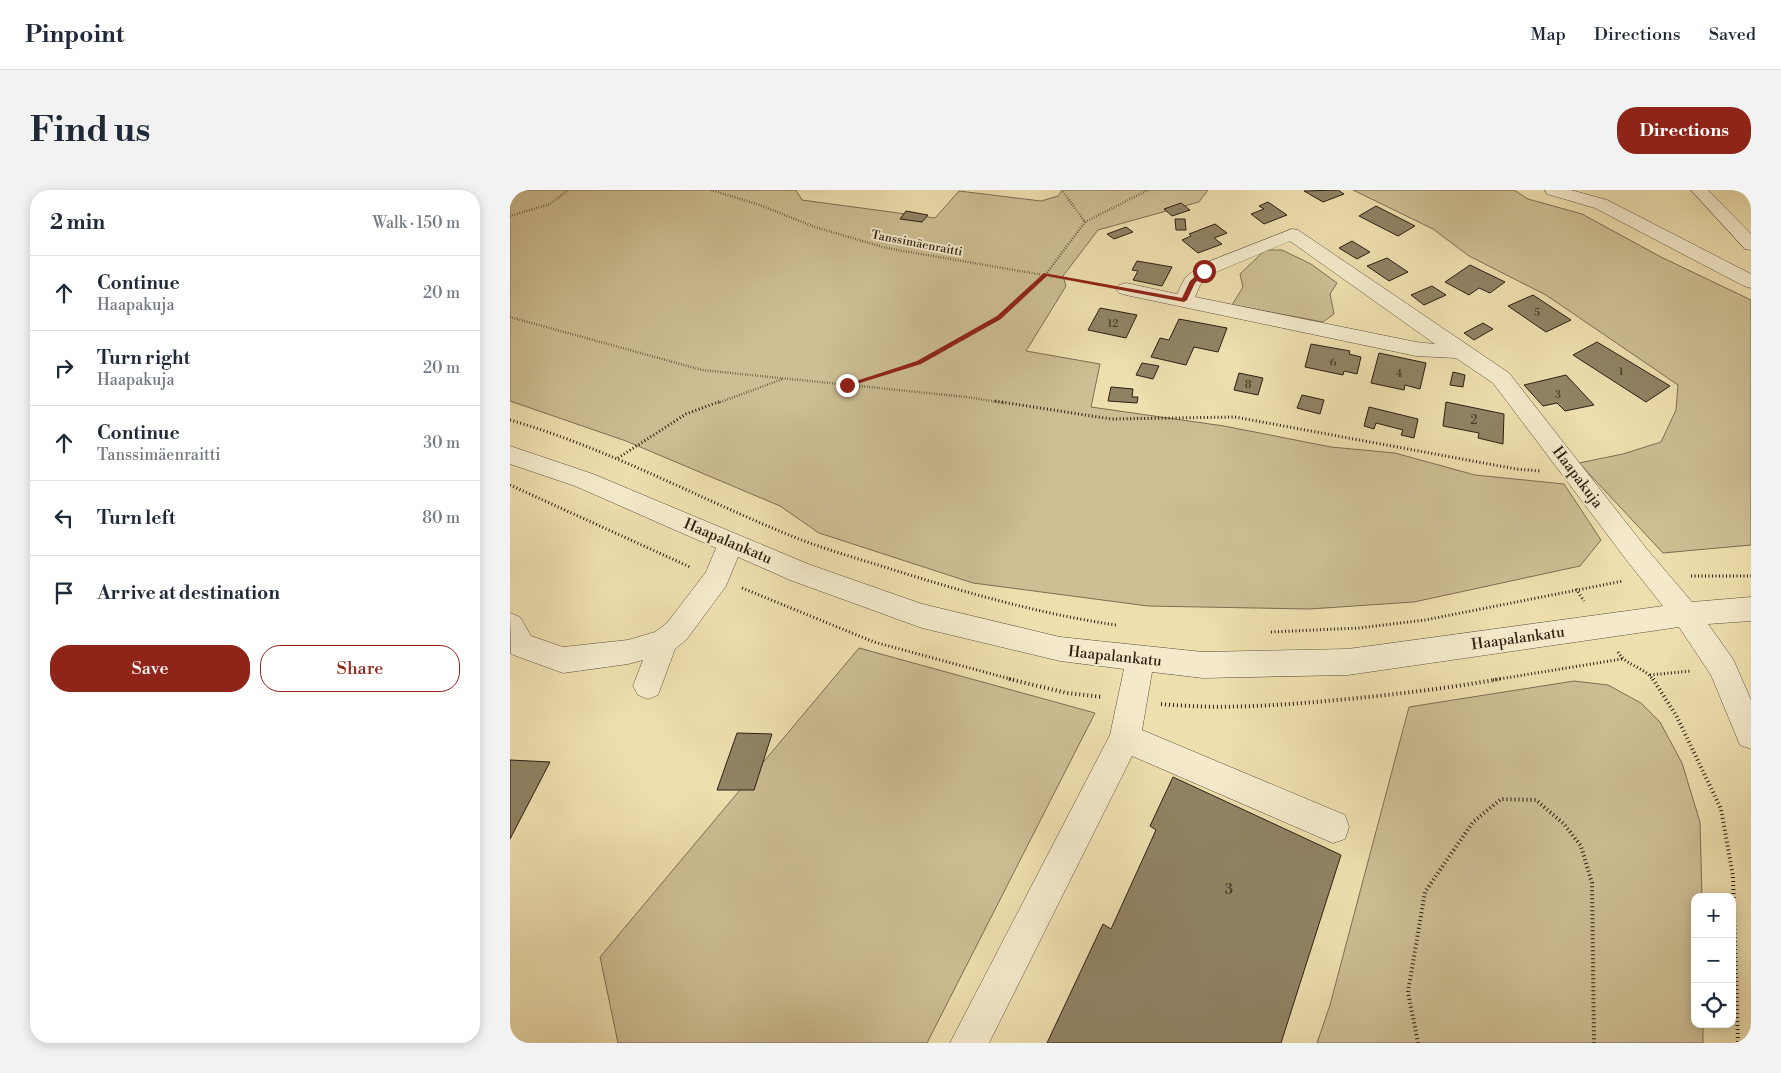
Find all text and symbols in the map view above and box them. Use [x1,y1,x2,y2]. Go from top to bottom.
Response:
text: Pinpoint [25,20,124,50]
text: Map [1530,23,1566,46]
text: Directions [1594,23,1681,46]
text: Saved [1709,23,1756,46]
button: Directions [1617,107,1751,154]
text: Find us [30,109,150,152]
text: 2 min [50,210,105,236]
text: Walk · 150 m [372,213,460,233]
street label: Tanssimäenraitti [870,227,964,260]
route start [1193,260,1216,283]
text: Continue [97,271,180,295]
icon: ahead [50,279,78,307]
text: 20 m [423,283,460,303]
text: Haapakuja [97,295,175,315]
house number: 5 [1534,306,1540,320]
house number: 12 [1107,317,1119,331]
text: Turn right [97,346,190,370]
icon: right [50,354,78,382]
house number: 6 [1330,356,1337,370]
text: 20 m [423,358,460,378]
house number: 1 [1619,365,1624,379]
house number: 4 [1396,367,1403,381]
text: Haapakuja [97,370,175,390]
route end [836,374,859,397]
house number: 8 [1245,378,1252,392]
house number: 3 [1555,388,1561,402]
house number: 2 [1471,413,1478,428]
text: Continue [97,421,180,445]
icon: ahead [50,429,78,457]
text: 30 m [423,433,460,453]
street label: Haapakuja [1548,443,1607,512]
text: Tanssimäenraitti [97,445,221,465]
icon: left [50,504,78,532]
text: Turn left [97,506,176,530]
text: 80 m [422,508,460,528]
street label: Haapalankatu [681,514,775,569]
icon: arrive [50,579,78,607]
text: Arrive at destination [97,581,280,605]
street label: Haapalankatu [1470,622,1566,654]
street label: Haapalankatu [1067,642,1163,671]
button: Save [50,645,250,692]
button: Share [260,645,460,692]
house number: 3 [1225,880,1233,899]
map controls [1691,893,1736,1028]
button: + [1691,893,1736,938]
button: − [1691,938,1736,983]
button: locate [1691,983,1736,1028]

